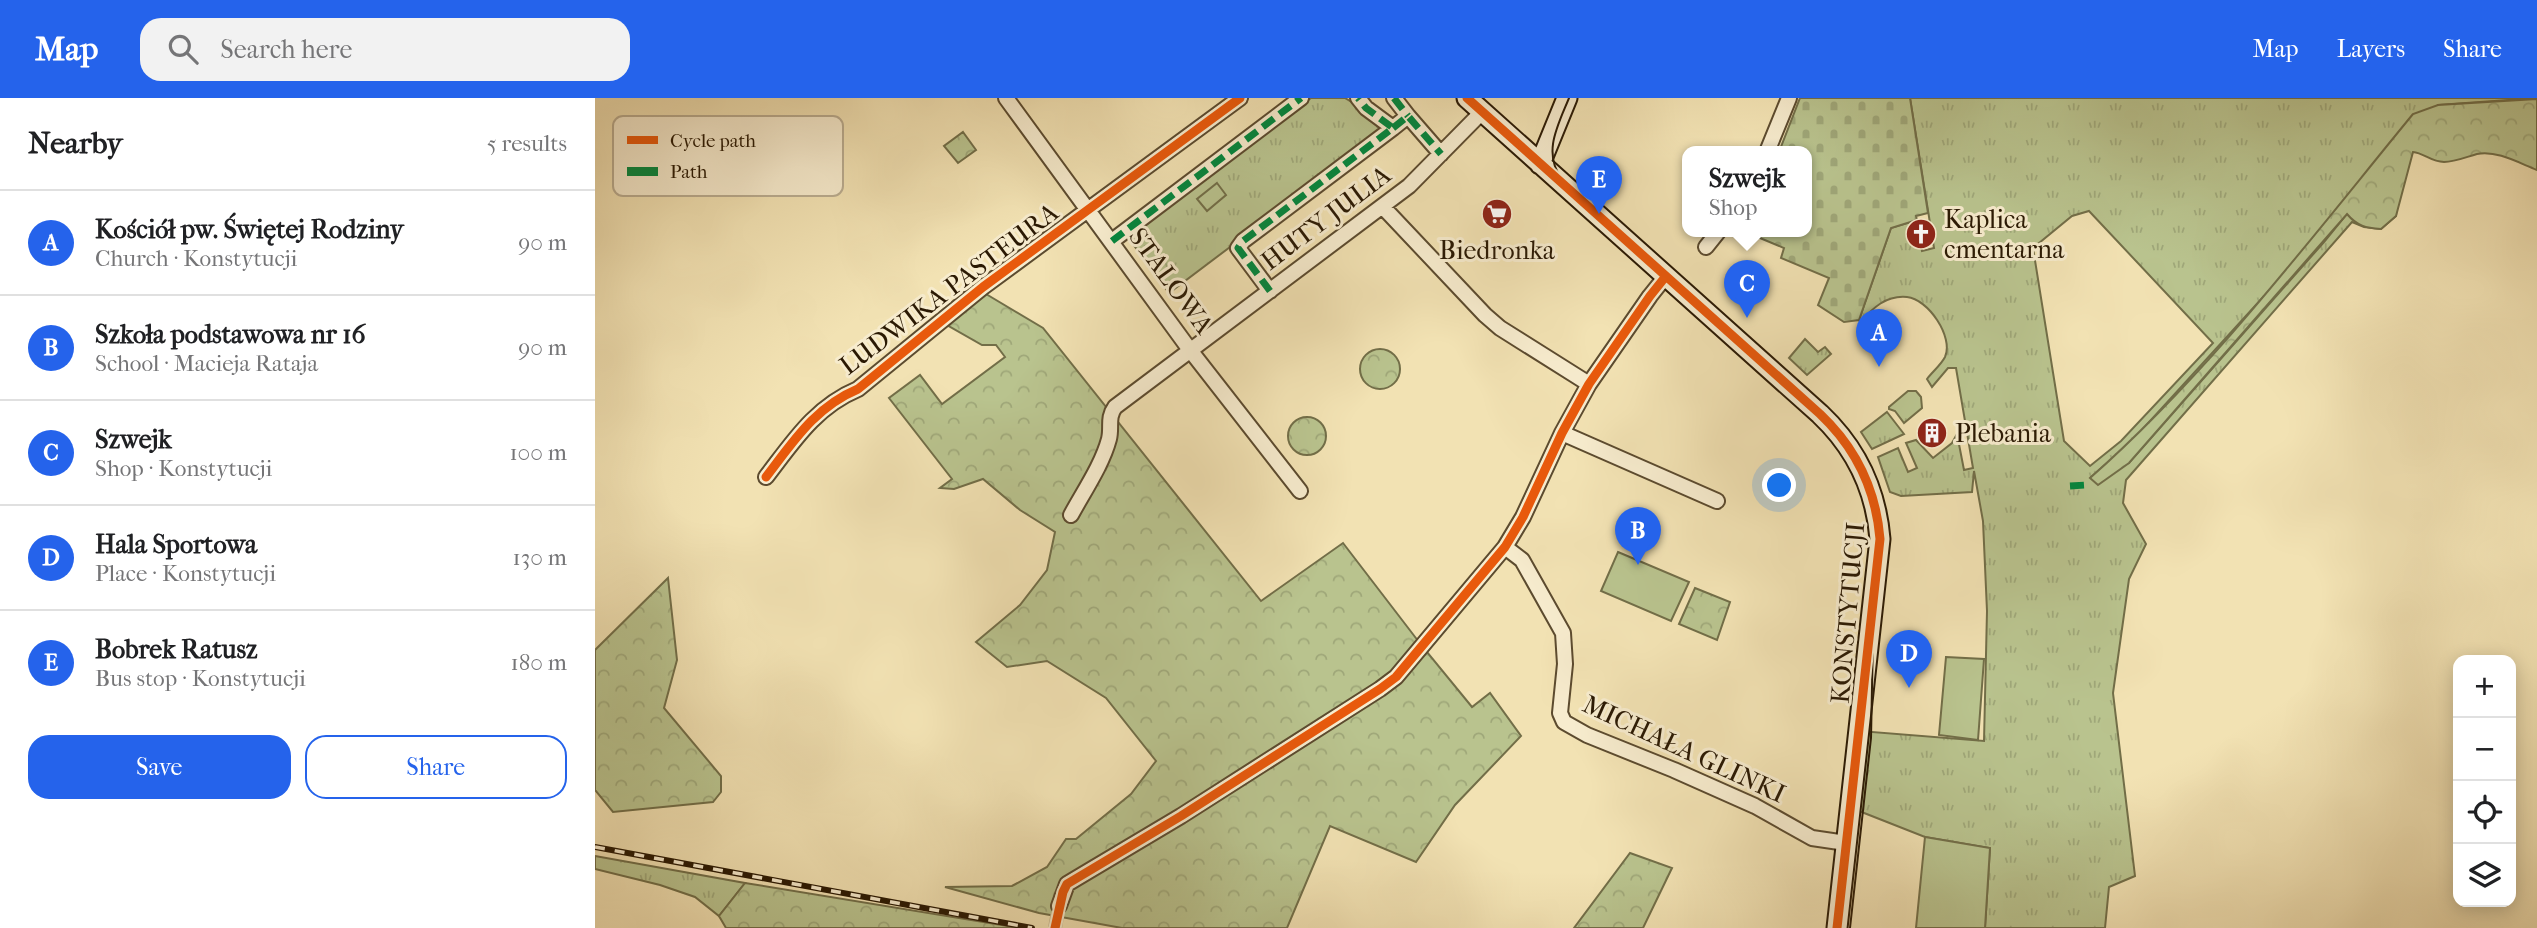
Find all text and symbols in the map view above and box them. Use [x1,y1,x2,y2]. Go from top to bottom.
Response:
search box [140,18,630,81]
text: Map [35,30,98,69]
icon: search [164,30,202,68]
text: Search here [220,34,352,65]
text: Map [2253,35,2299,63]
text: Layers [2337,35,2405,63]
text: Share [2443,35,2502,63]
legend [613,116,843,196]
text: Nearby [28,126,123,161]
text: 5 results [487,130,567,157]
text: Cycle path [670,130,756,152]
popup [1682,146,1812,237]
pin: E [1576,156,1622,214]
street label: HUTY JULIA [1255,159,1398,277]
text: Path [670,161,708,183]
text: Szwejk [1709,163,1785,194]
text: Shop [1709,194,1758,221]
street label: LUDWIKA PASTEURA [833,196,1065,381]
supermarket icon: Biedronka [1480,197,1514,231]
place label: Kaplica cmentarna [1944,204,2065,265]
text: Kościół pw. Świętej Rodziny [95,214,404,245]
church icon: Kaplica cmentarna [1904,217,1938,251]
street label: STALOWA [1122,222,1221,341]
text: A [44,229,58,256]
text: 90 m [518,229,567,256]
place label: Biedronka [1439,235,1556,266]
text: Church · Konstytucji [95,245,297,272]
pin: C [1724,260,1770,318]
pin: A [1856,309,1902,367]
text: Szkoła podstawowa nr 16 [95,319,366,350]
text: B [44,334,58,361]
text: 90 m [518,334,567,361]
text: School · Macieja Rataja [95,350,318,377]
building icon: Plebania [1915,416,1949,450]
place label: Plebania [1955,418,2052,449]
text: Szwejk [95,424,172,455]
text: C [43,439,59,466]
text: 100 m [509,439,567,466]
text: Shop · Konstytucji [95,455,272,482]
your location [1762,468,1796,502]
pin: B [1615,507,1661,565]
street label: KONSTYTUCJI [1825,521,1871,705]
text: Hala Sportowa [95,529,257,560]
text: D [42,544,60,571]
text: 130 m [513,544,567,571]
text: Place · Konstytucji [95,560,276,587]
pin: D [1886,630,1932,688]
text: Bobrek Ratusz [95,634,258,665]
text: E [44,649,58,676]
text: 180 m [510,649,567,676]
map controls [2453,655,2516,907]
button: + [2453,655,2516,718]
text: Bus stop · Konstytucji [95,665,306,692]
street label: MICHAŁA GLINKI [1578,688,1790,810]
button: − [2453,718,2516,781]
button: Save [28,735,291,799]
button: Share [305,735,567,799]
button: locate [2453,781,2516,844]
button: layers [2453,844,2516,907]

